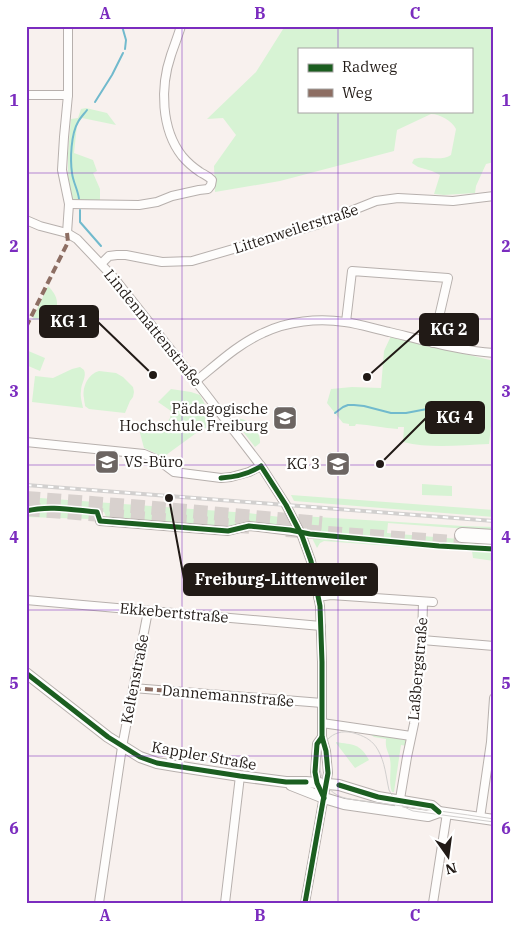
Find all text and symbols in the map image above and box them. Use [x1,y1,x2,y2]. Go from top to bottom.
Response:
text: A [99,3,111,23]
text: B [254,3,266,23]
text: C [410,3,420,23]
legend [298,48,472,112]
text: Radweg [342,57,397,76]
text: Weg [342,83,372,102]
text: 1 [9,90,19,110]
text: 1 [501,90,511,110]
street label: Littenweilerstraße [231,199,361,258]
text: 2 [9,236,19,256]
text: 2 [501,236,511,256]
street label: Lindenmattenstraße [100,265,207,390]
callout: KG 1 [40,306,98,337]
text: KG 1 [50,311,88,331]
callout: KG 2 [420,314,478,345]
text: KG 2 [430,319,468,339]
text: 3 [9,381,19,401]
text: 3 [501,381,511,401]
place label: Pädagogische Hochschule Freiburg [119,399,268,435]
callout: KG 4 [426,402,484,433]
school or university icon: Pädagogische Hochschule Freiburg [272,405,298,431]
text: KG 4 [436,407,474,427]
school or university icon: VS-Büro [94,449,120,475]
school or university icon: KG 3 [325,451,351,477]
place label: VS-Büro [124,452,183,471]
place label: KG 3 [286,454,320,473]
text: 4 [9,527,19,547]
text: 4 [501,527,511,547]
callout: Freiburg-Littenweiler [184,564,377,595]
text: Freiburg-Littenweiler [195,569,367,589]
street label: Ekkebertstraße [119,598,229,627]
street label: Laßbergstraße [404,616,431,721]
street label: Keltenstraße [117,633,152,725]
text: 5 [9,673,19,693]
text: 5 [501,673,511,693]
street label: Dannemannstraße [161,680,295,711]
street label: Kappler Straße [150,737,258,774]
text: 6 [9,818,19,838]
text: 6 [501,818,511,838]
north arrow [422,832,472,882]
text: N [444,859,459,879]
text: A [99,905,111,925]
text: B [254,905,266,925]
text: C [410,905,420,925]

